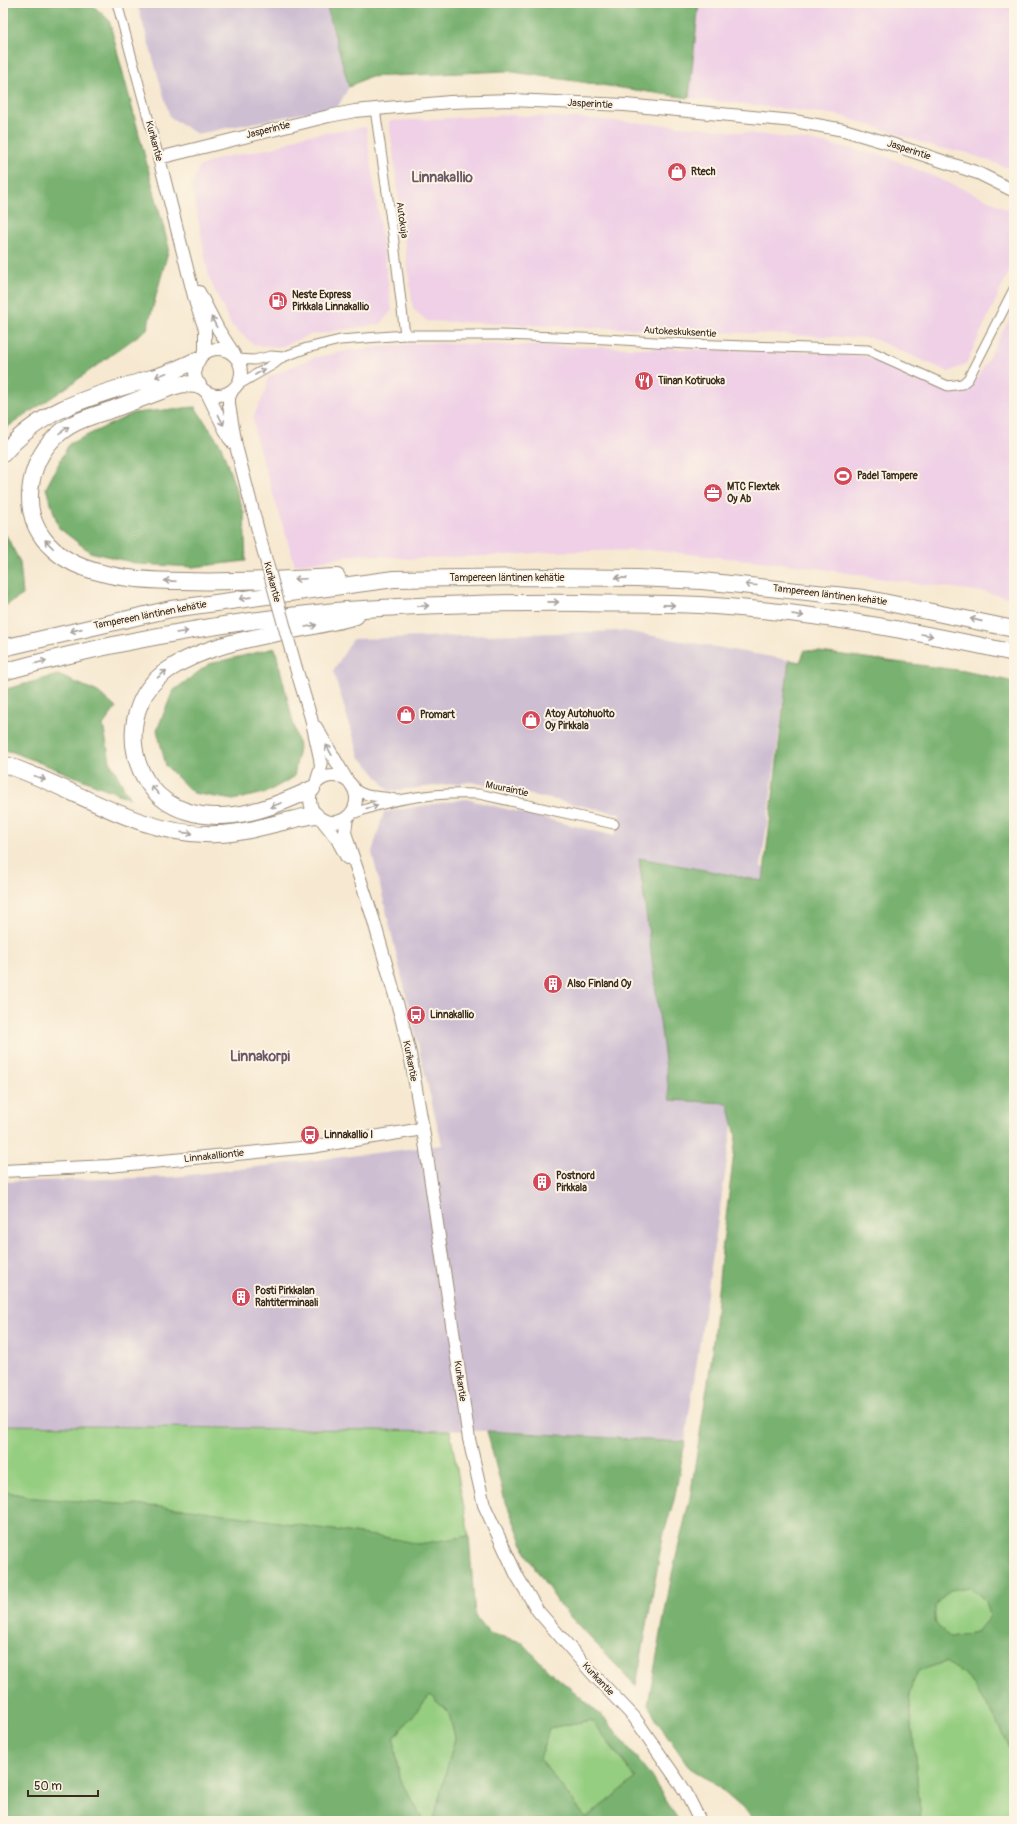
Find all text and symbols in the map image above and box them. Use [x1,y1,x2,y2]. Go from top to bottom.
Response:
street label: Jasperintie [567,97,613,111]
street label: Jasperintie [245,119,291,141]
street label: Kurikantie [143,120,165,163]
street label: Jasperintie [886,137,932,163]
shop icon: Rtech [666,161,688,183]
place label: Rtech [691,166,716,178]
district label: Linnakallio [411,169,473,186]
street label: Autokuja [394,201,411,239]
place label: Neste Express Pirkkala Linnakallio [292,289,370,313]
fuel station icon: Neste Express Pirkkala Linnakallio [267,290,289,312]
one-way arrow [210,316,217,328]
street label: Autokeskuksentie [643,324,717,340]
one-way arrow [254,368,266,376]
restaurant icon: Tiinan Kotiruoka [633,370,655,392]
one-way arrow [156,372,168,379]
place label: Tiinan Kotiruoka [657,375,725,387]
one-way arrow [218,413,225,425]
one-way arrow [59,426,70,434]
sports icon: Padel Tampere [832,465,854,487]
place label: Padel Tampere [857,470,919,482]
place label: MTC Flextek Oy Ab [727,481,780,505]
office icon: MTC Flextek Oy Ab [702,482,724,504]
one-way arrow [44,539,54,549]
street label: Kurikantie [261,561,283,604]
street label: Tampereen läntinen kehätie [450,572,565,584]
one-way arrow [615,574,628,582]
one-way arrow [294,575,307,582]
one-way arrow [164,577,177,585]
one-way arrow [745,582,758,589]
street label: Tampereen läntinen kehätie [772,582,888,608]
one-way arrow [239,594,252,602]
street label: Tampereen läntinen kehätie [92,598,208,632]
one-way arrow [546,599,559,606]
one-way arrow [662,601,675,608]
one-way arrow [416,602,429,610]
one-way arrow [791,611,804,619]
one-way arrow [970,616,983,624]
one-way arrow [305,622,318,630]
one-way arrow [70,627,83,635]
one-way arrow [175,628,188,636]
one-way arrow [920,631,933,639]
one-way arrow [34,658,47,665]
one-way arrow [157,670,168,679]
shop icon: Promart [395,704,417,726]
place label: Atoy Autohuolto Oy Pirkkala [545,708,615,732]
place label: Promart [420,709,456,721]
shop icon: Atoy Autohuolto Oy Pirkkala [520,709,542,731]
one-way arrow [324,744,332,756]
one-way arrow [33,774,45,782]
street label: Muuraintie [484,779,530,799]
one-way arrow [150,785,159,795]
one-way arrow [270,801,282,809]
one-way arrow [366,803,379,811]
one-way arrow [180,829,193,836]
building icon: Also Finland Oy [542,973,564,995]
place label: Also Finland Oy [567,978,632,990]
bus stop icon: Linnakallio [405,1004,427,1026]
place label: Linnakallio [430,1009,475,1021]
street label: Kurikantie [400,1040,420,1082]
district label: Linnakorpi [230,1048,291,1065]
bus stop icon: Linnakallio I [299,1124,321,1146]
place label: Linnakallio I [324,1129,373,1141]
street label: Linnakalliontie [183,1147,245,1165]
place label: Postnord Pirkkala [556,1170,595,1194]
building icon: Postnord Pirkkala [531,1171,553,1193]
place label: Posti Pirkkalan Rahtiterminaali [255,1285,318,1309]
building icon: Posti Pirkkalan Rahtiterminaali [230,1286,252,1308]
street label: Kurikantie [451,1360,469,1402]
street label: Kurikantie [580,1660,616,1698]
scale bar [28,1772,98,1798]
text: 50 m [34,1779,62,1794]

